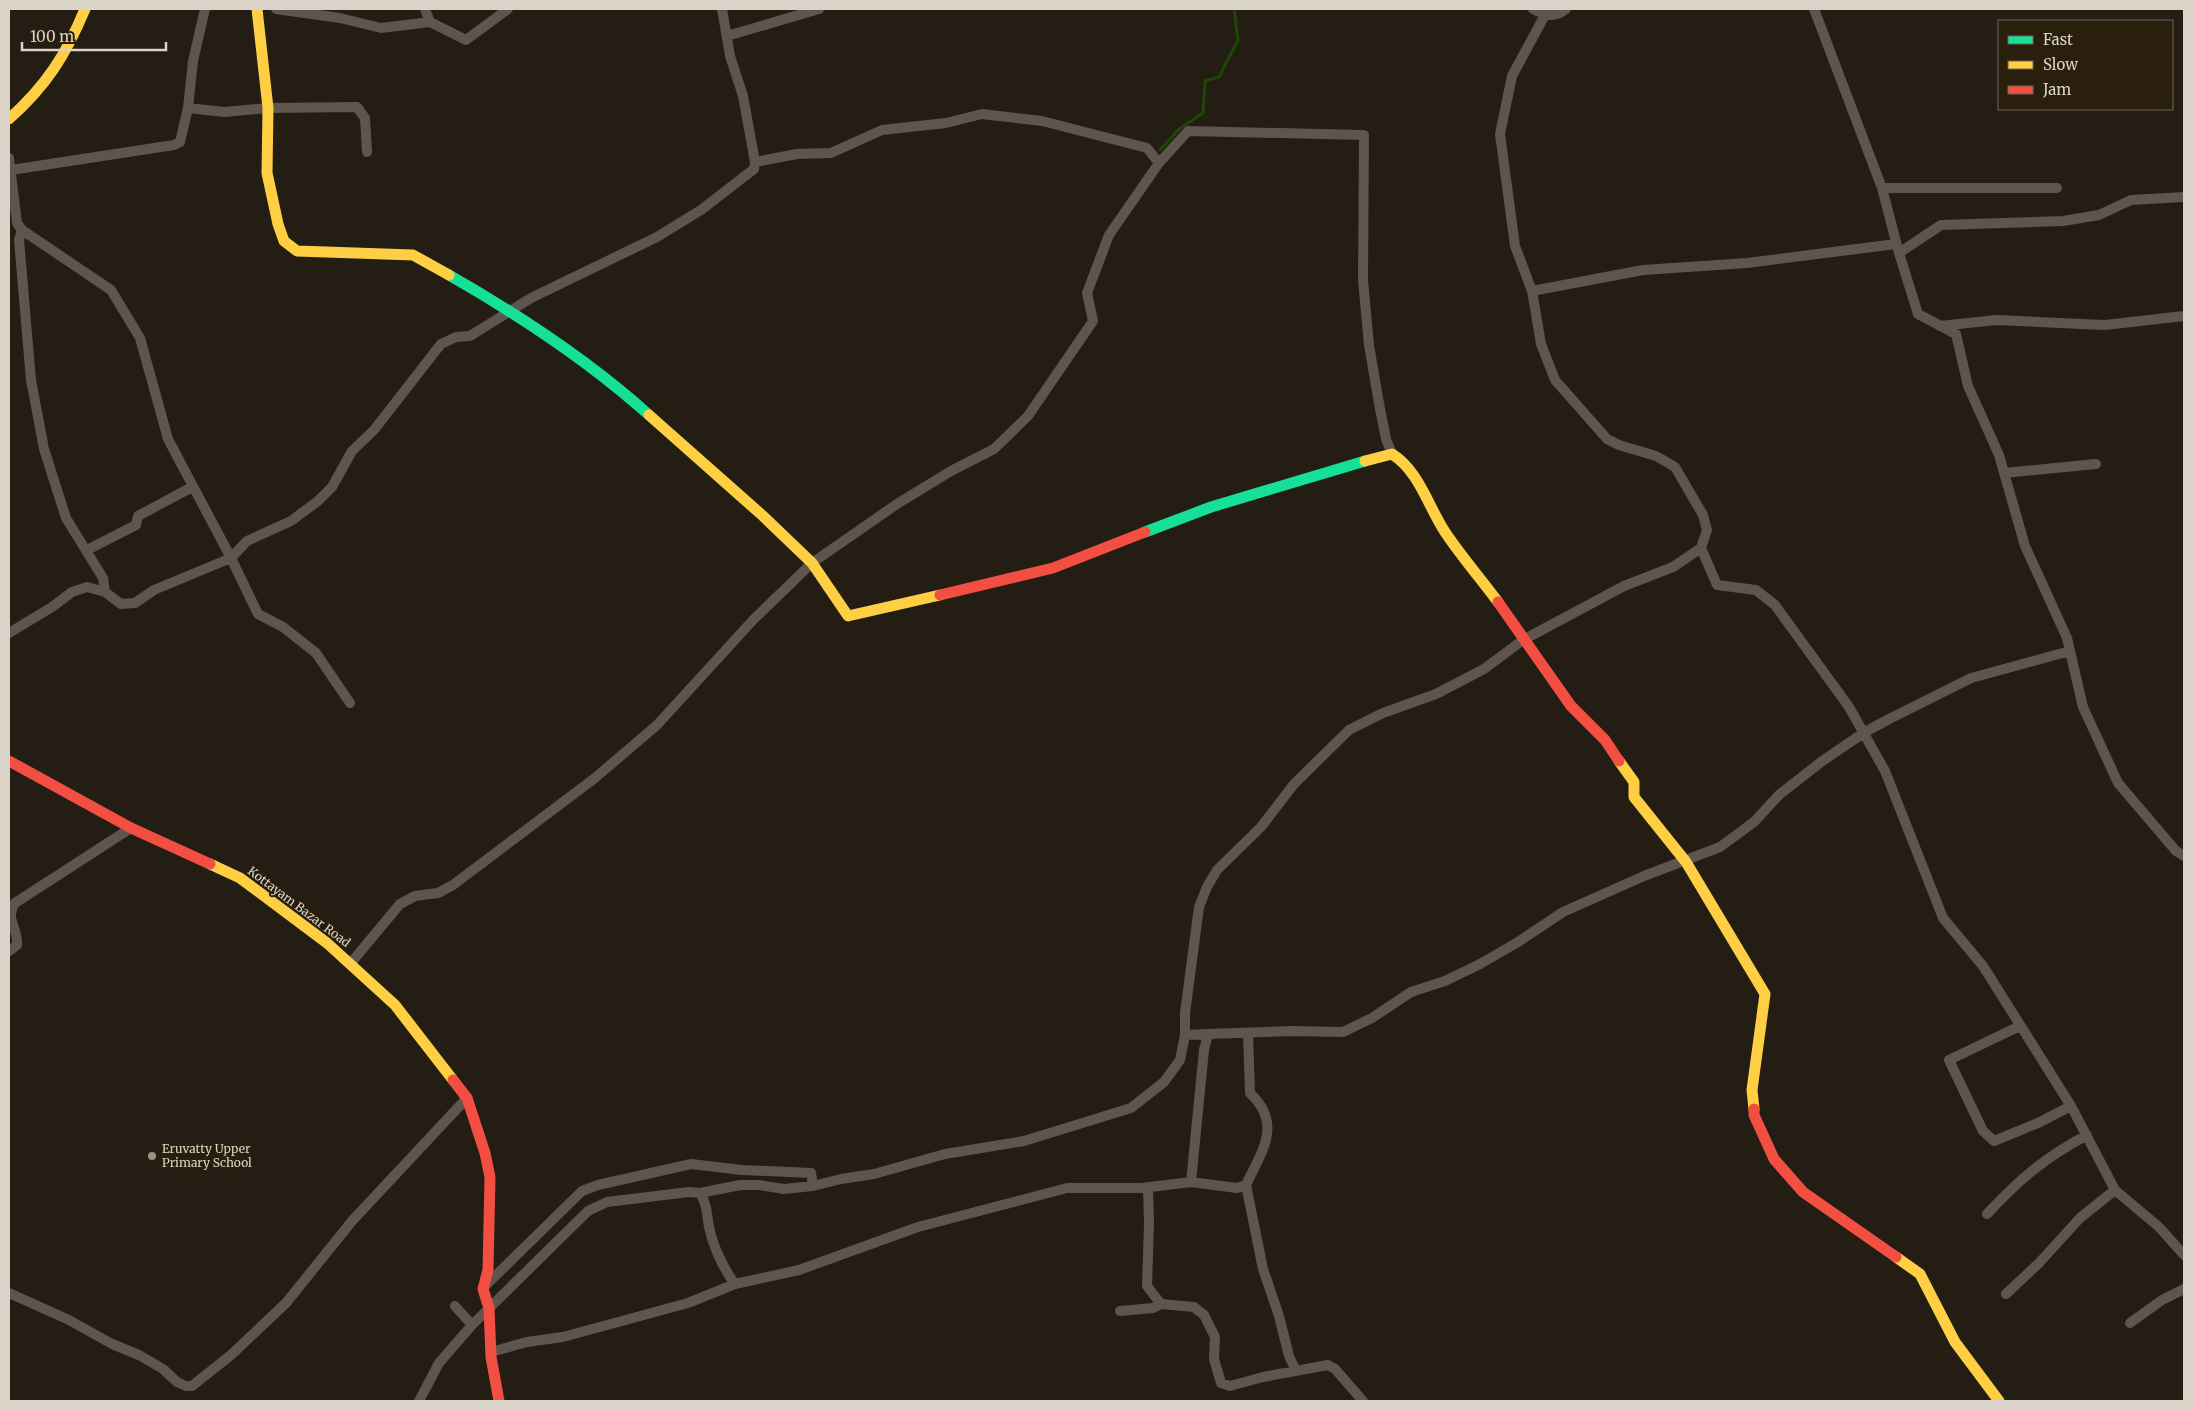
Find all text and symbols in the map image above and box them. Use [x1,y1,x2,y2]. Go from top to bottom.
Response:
scale bar [22,20,166,52]
legend [1998,20,2173,110]
text: 100 m [30,27,74,46]
text: Fast [2043,30,2073,49]
text: Slow [2043,55,2078,74]
text: Jam [2042,80,2071,99]
street label: Kottayam Bazar Road [245,863,354,950]
place label: Eruvatty Upper Primary School [162,1141,252,1170]
marker: Eruvatty Upper Primary School [146,1150,158,1162]

